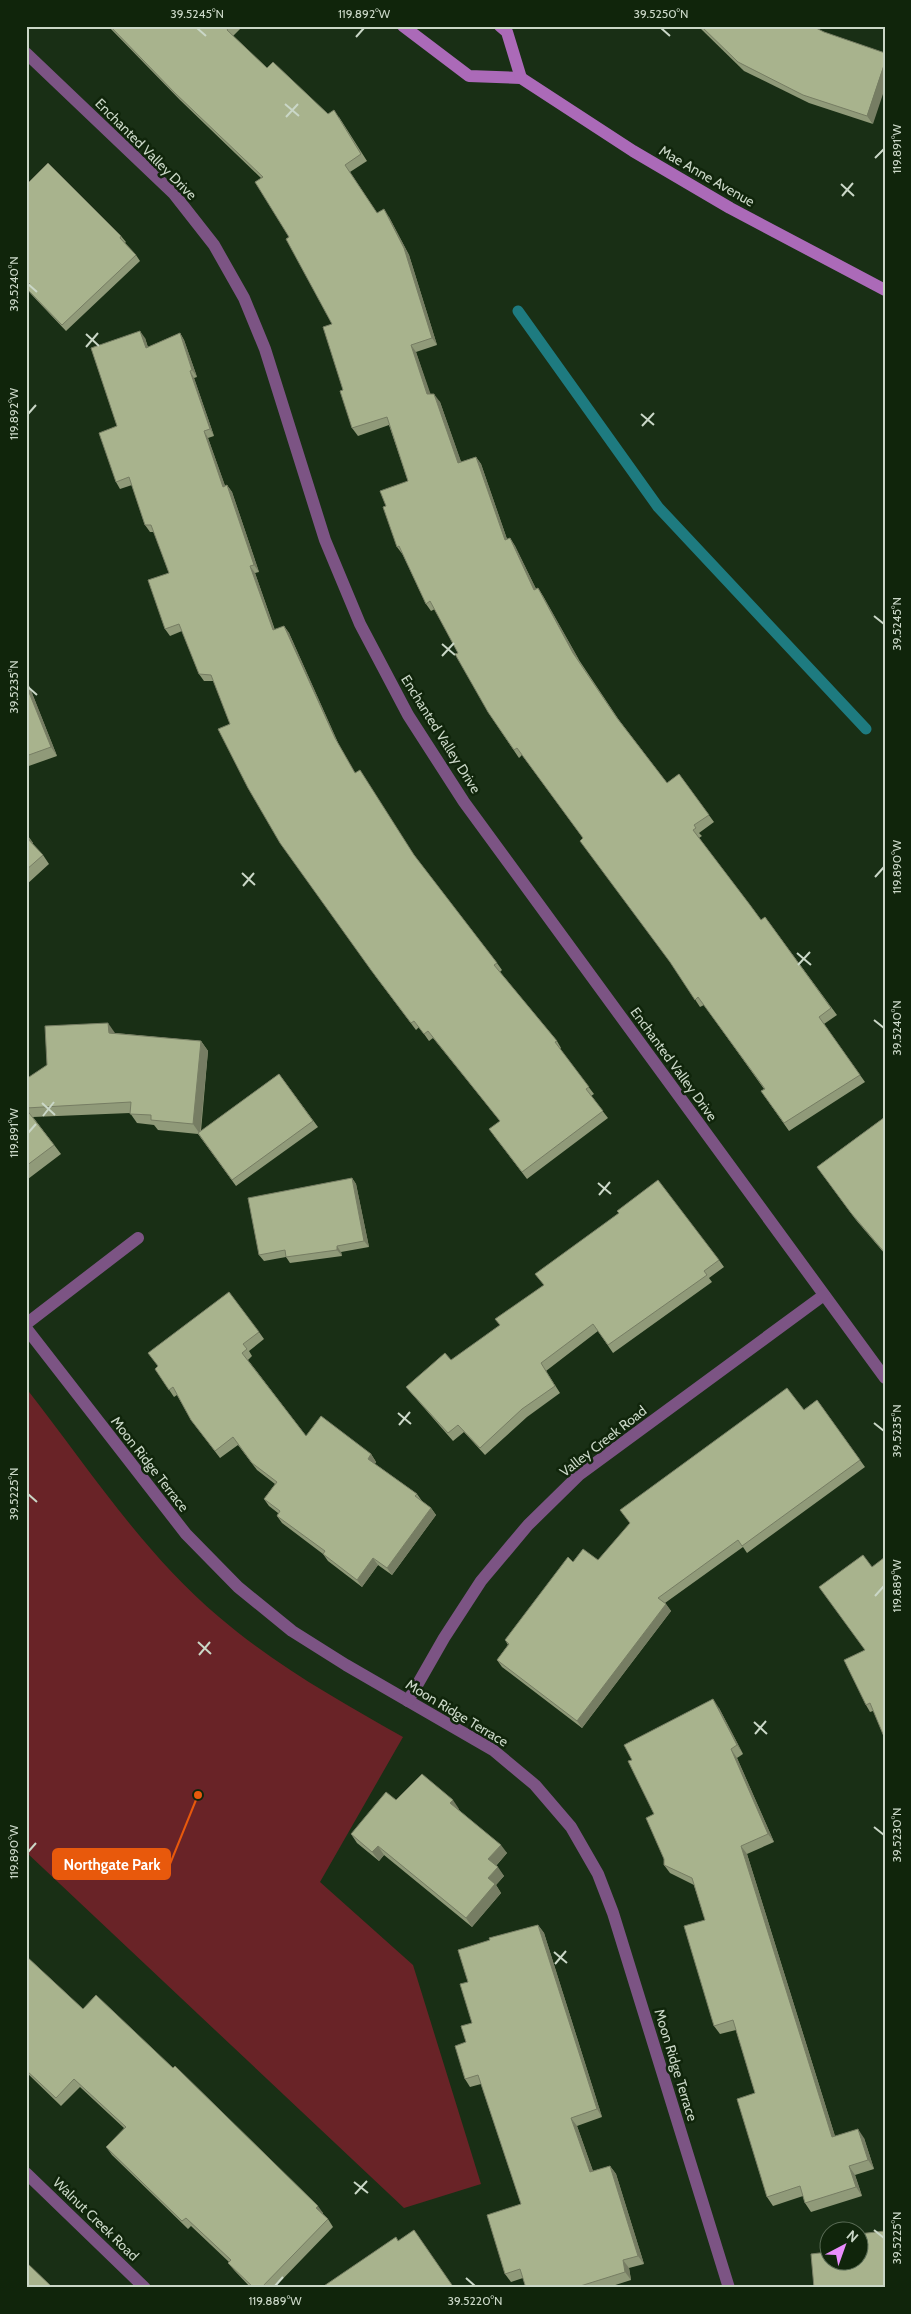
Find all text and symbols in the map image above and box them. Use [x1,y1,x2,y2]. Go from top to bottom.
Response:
text: 39.5245°N [170,6,224,21]
text: 119.892°W [338,6,391,21]
text: 39.5250°N [633,6,689,21]
street label: Enchanted Valley Drive [91,94,201,204]
text: 119.891°W [889,123,904,174]
street label: Mae Anne Avenue [656,141,758,211]
text: 39.5240°N [6,256,21,312]
text: 119.892°W [6,387,21,440]
text: 39.5245°N [889,597,904,651]
text: 39.5235°N [6,660,21,714]
street label: Enchanted Valley Drive [397,671,485,797]
text: 119.890°W [889,839,904,894]
text: 39.5240°N [889,1000,904,1056]
street label: Enchanted Valley Drive [627,1003,721,1125]
text: 119.891°W [6,1107,21,1158]
street label: Valley Creek Road [556,1401,650,1481]
text: 39.5235°N [889,1404,904,1458]
street label: Moon Ridge Terrace [107,1413,193,1515]
text: 39.5225°N [6,1467,21,1521]
text: 119.889°W [889,1559,904,1613]
street label: Moon Ridge Terrace [402,1675,512,1751]
text: 39.5230°N [889,1807,904,1863]
text: 119.890°W [6,1824,21,1879]
callout: Northgate Park [53,1849,170,1879]
text: Northgate Park [64,1856,161,1874]
street label: Moon Ridge Terrace [650,2007,702,2123]
street label: Walnut Creek Road [49,2173,143,2265]
text: 39.5225°N [889,2211,904,2265]
north arrow [818,2222,868,2272]
text: N [843,2226,862,2246]
text: 119.889°W [248,2293,302,2308]
text: 39.5220°N [448,2293,502,2308]

